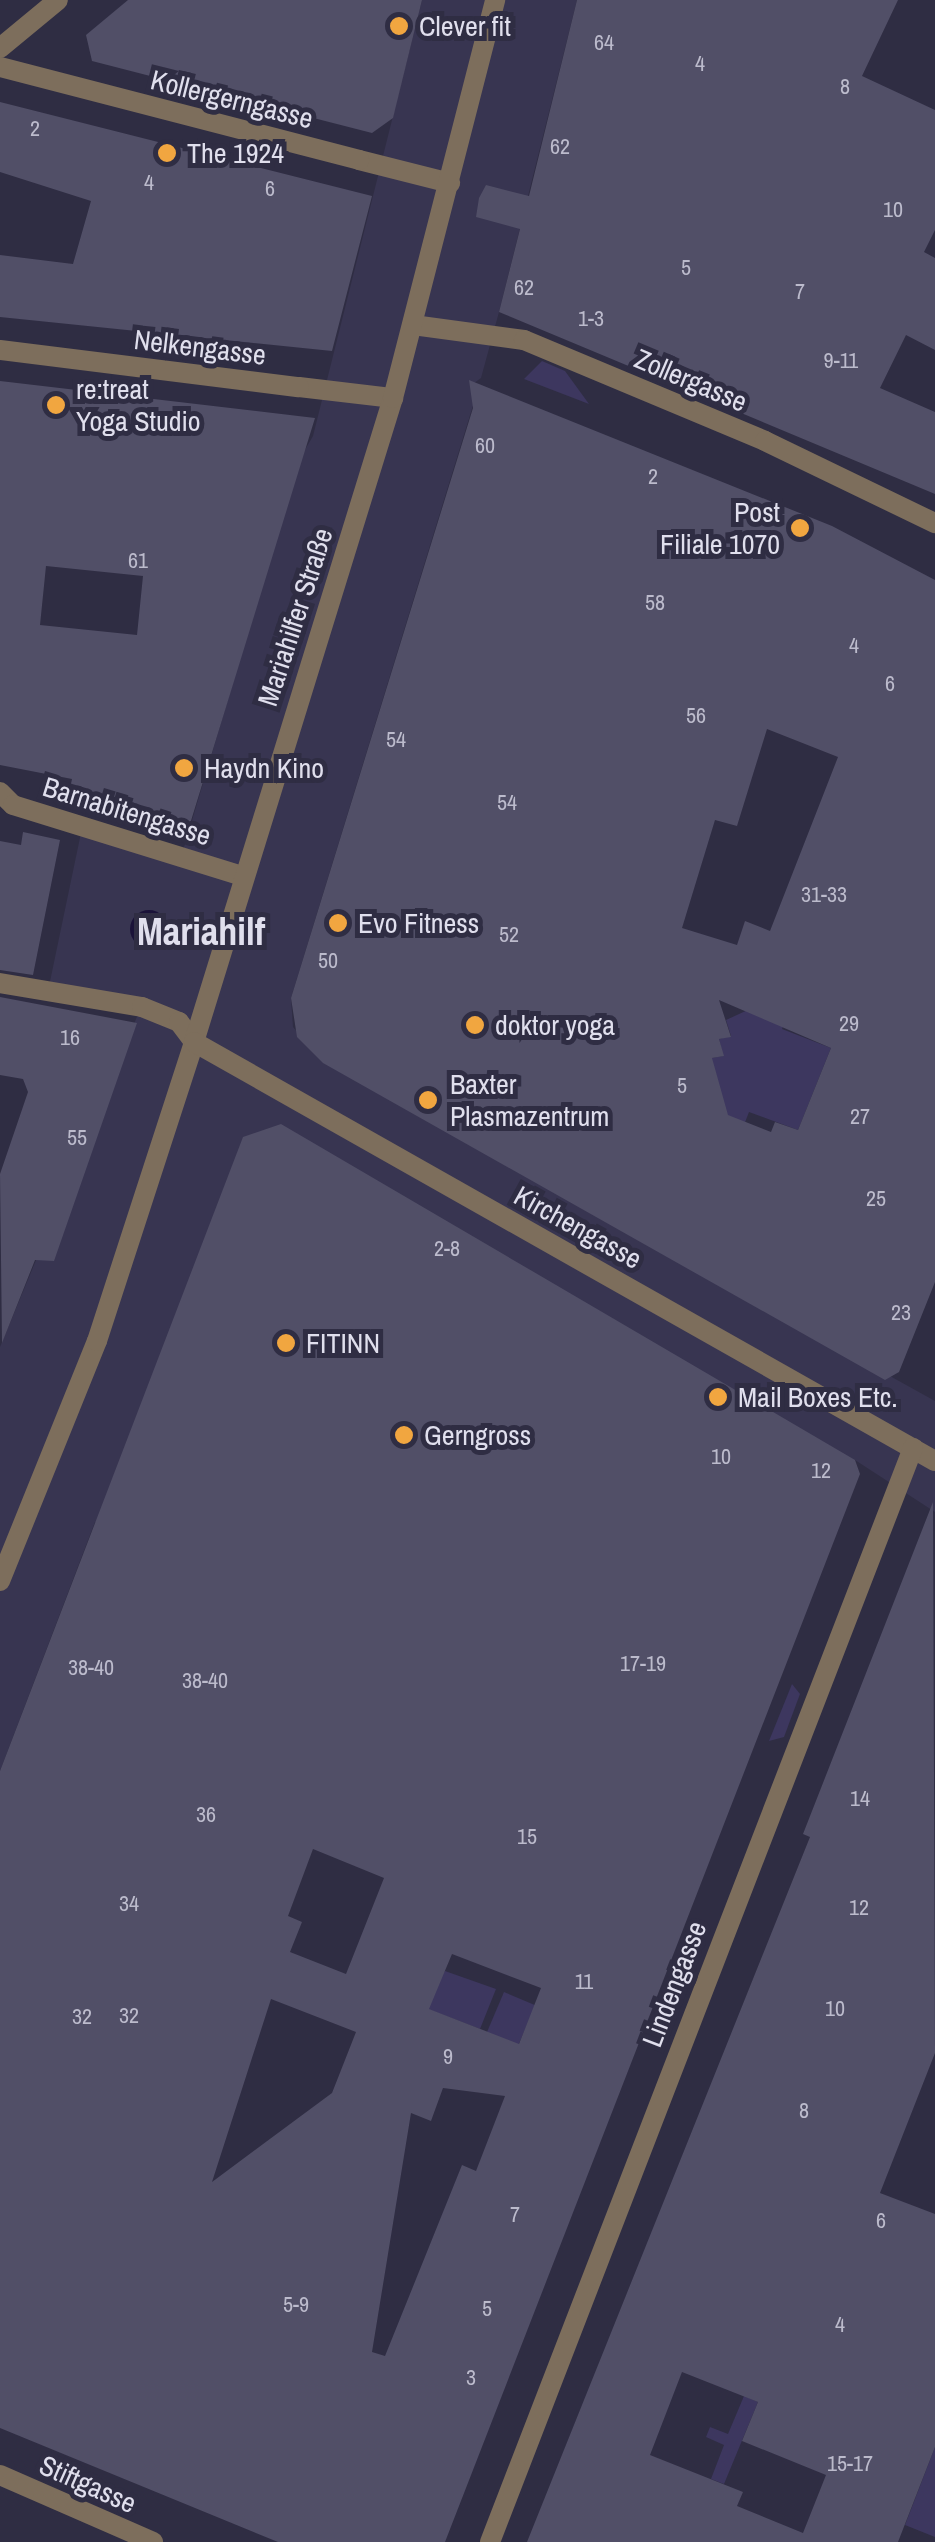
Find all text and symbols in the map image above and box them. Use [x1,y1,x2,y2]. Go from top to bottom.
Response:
place label: Clever fit [419,9,511,43]
marker: Clever fit [388,15,410,37]
house number: 64 [594,30,614,56]
house number: 4 [695,51,705,77]
street label: Kollergerngasse [147,63,317,135]
house number: 8 [840,74,850,100]
house number: 2 [30,116,40,142]
house number: 62 [550,134,570,160]
place label: The 1924 [187,136,284,170]
marker: The 1924 [156,142,178,164]
house number: 4 [144,170,154,196]
house number: 6 [265,176,275,202]
house number: 10 [883,197,903,223]
house number: 5 [681,255,691,281]
house number: 62 [514,275,534,301]
house number: 7 [795,279,805,305]
house number: 1-3 [578,306,604,332]
street label: Nelkengasse [132,322,268,372]
street label: Zollergasse [630,341,752,419]
house number: 9-11 [824,348,858,374]
place label: re:treat Yoga Studio [76,372,201,438]
marker: re:treat Yoga Studio [45,394,67,416]
house number: 60 [475,433,495,459]
house number: 2 [648,464,658,490]
place label: Post Filiale 1070 [660,495,780,561]
marker: Post Filiale 1070 [789,517,811,539]
street label: Mariahilfer Straße [250,524,340,710]
house number: 61 [128,548,148,574]
house number: 58 [645,590,665,616]
house number: 4 [849,633,859,659]
house number: 6 [885,671,895,697]
house number: 56 [686,703,706,729]
house number: 54 [386,727,406,753]
place label: Haydn Kino [204,751,324,785]
marker: Haydn Kino [173,757,195,779]
street label: Barnabitengasse [39,770,215,852]
house number: 54 [497,790,517,816]
house number: 31-33 [801,882,847,908]
place label: Evo Fitness [358,906,479,940]
district label: Mariahilf [137,909,265,955]
marker: Evo Fitness [327,912,349,934]
house number: 52 [499,922,519,948]
house number: 50 [318,948,338,974]
place label: doktor yoga [495,1008,615,1042]
house number: 29 [839,1011,859,1037]
marker: doktor yoga [464,1014,486,1036]
house number: 16 [60,1025,80,1051]
place label: Baxter Plasmazentrum [450,1067,609,1133]
house number: 5 [677,1073,687,1099]
marker: Baxter Plasmazentrum [415,1087,441,1113]
house number: 27 [850,1104,870,1130]
house number: 55 [67,1125,87,1151]
street label: Kirchengasse [508,1178,648,1276]
house number: 25 [866,1186,886,1212]
house number: 2-8 [434,1236,460,1262]
house number: 23 [891,1300,911,1326]
place label: FITINN [306,1326,380,1360]
marker: FITINN [275,1332,297,1354]
place label: Mail Boxes Etc. [738,1380,898,1414]
marker: Mail Boxes Etc. [707,1386,729,1408]
place label: Gerngross [424,1418,531,1452]
marker: Gerngross [393,1424,415,1446]
house number: 10 [711,1444,731,1470]
house number: 12 [811,1458,831,1484]
house number: 17-19 [620,1651,666,1677]
house number: 38-40 [68,1655,114,1681]
house number: 38-40 [182,1668,228,1694]
house number: 14 [850,1786,870,1812]
house number: 36 [196,1802,216,1828]
house number: 15 [517,1824,537,1850]
house number: 34 [119,1891,139,1917]
house number: 12 [849,1895,869,1921]
street label: Lindengasse [635,1917,713,2051]
house number: 11 [575,1969,593,1995]
house number: 10 [825,1996,845,2022]
house number: 32 [119,2003,139,2029]
house number: 32 [72,2004,92,2030]
house number: 9 [443,2044,453,2070]
house number: 8 [799,2098,809,2124]
house number: 7 [510,2202,520,2228]
house number: 6 [876,2208,886,2234]
house number: 5-9 [283,2292,309,2318]
house number: 5 [482,2296,492,2322]
house number: 4 [835,2312,845,2338]
house number: 3 [466,2365,476,2391]
street label: Stiftgasse [35,2448,141,2520]
house number: 15-17 [827,2451,873,2477]

